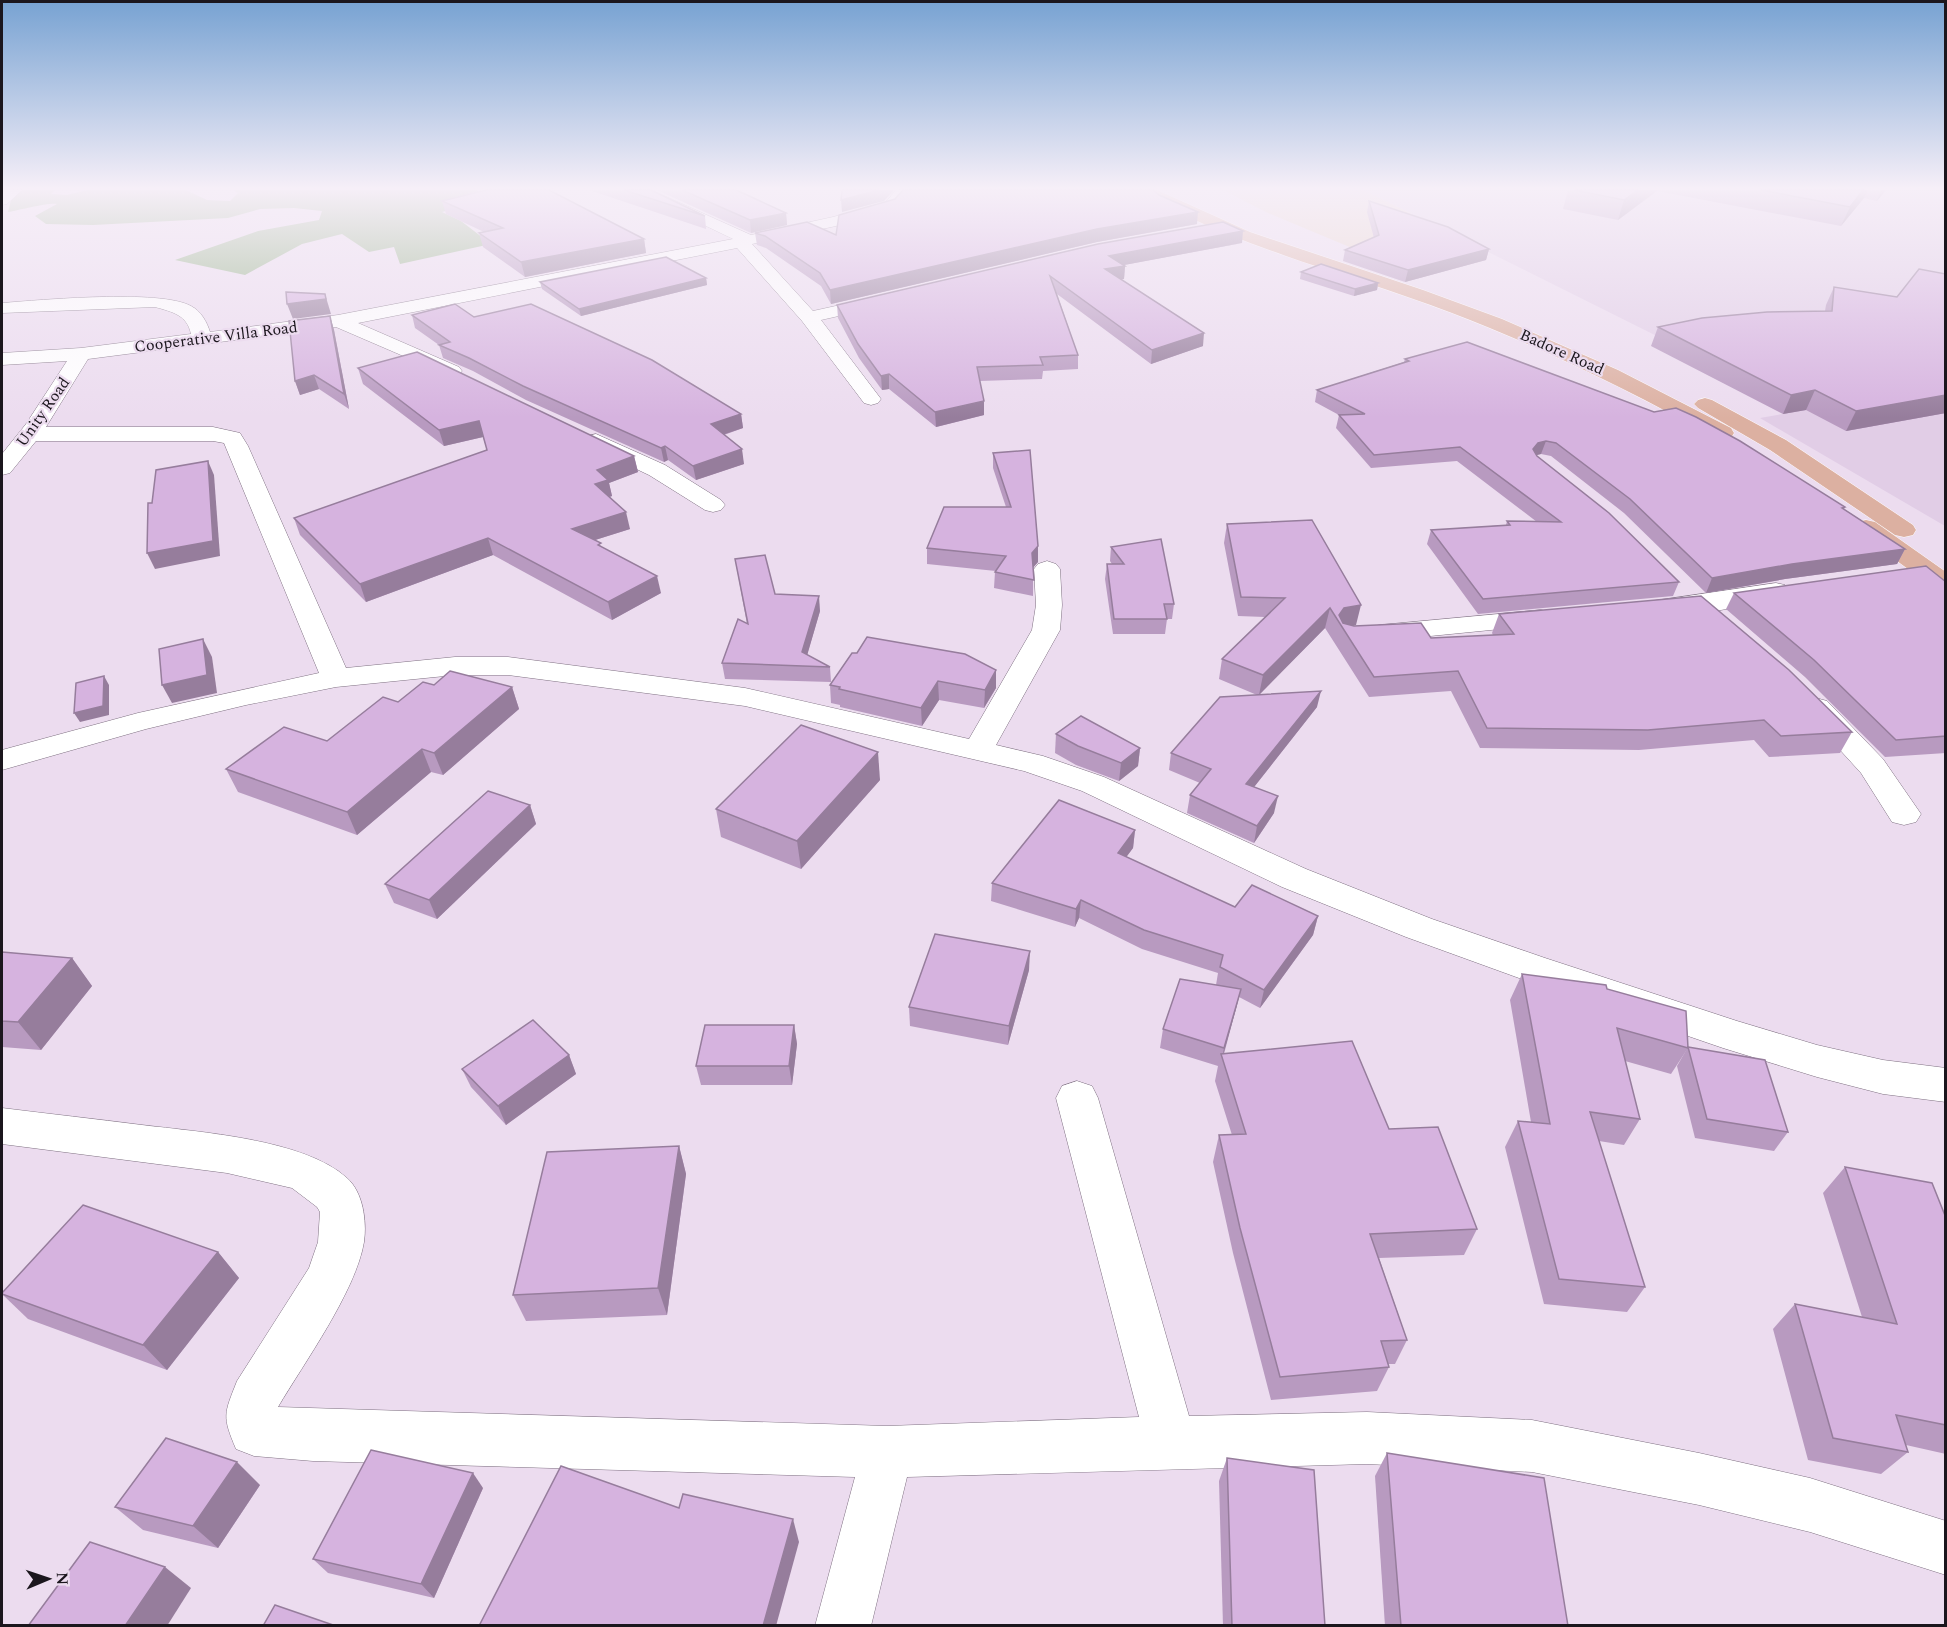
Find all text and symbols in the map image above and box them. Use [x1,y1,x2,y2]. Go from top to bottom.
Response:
street label: Cooperative Villa Road [133,315,299,359]
street label: Badore Road [1516,323,1608,381]
street label: Unity Road [10,372,76,452]
north arrow [18,1549,78,1609]
text: N [50,1572,74,1585]

